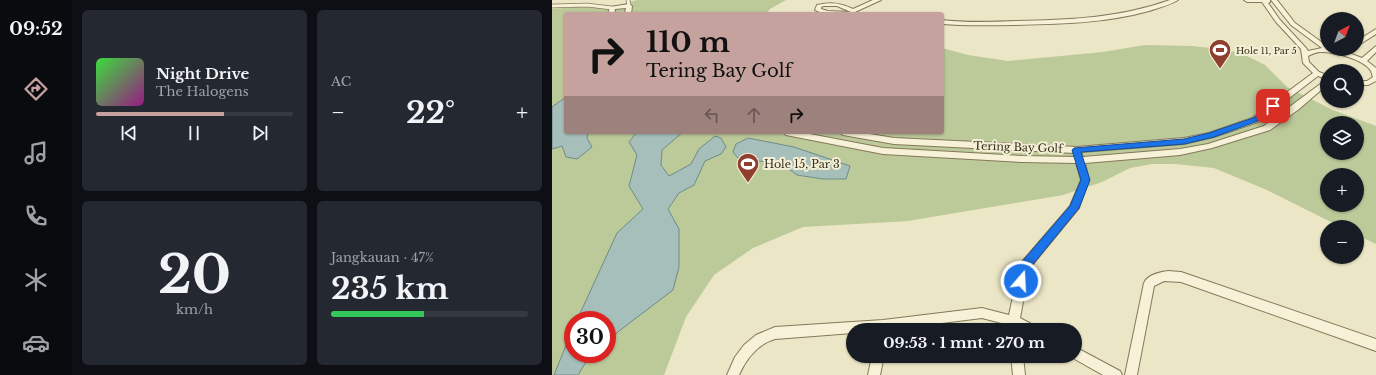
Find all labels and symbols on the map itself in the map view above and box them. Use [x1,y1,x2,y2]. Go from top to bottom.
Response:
north arrow [1320,12,1364,56]
sports icon: Hole 11, Par 5 [1207,37,1233,70]
place label: Hole 11, Par 5 [1236,45,1297,56]
pin [1256,89,1290,123]
street label: Tering Bay Golf [973,138,1064,156]
sports icon: Hole 15, Par 3 [735,151,761,184]
place label: Hole 15, Par 3 [764,157,840,171]
position arrow [1000,260,1042,302]
speed limit sign: 30 [564,311,616,363]

